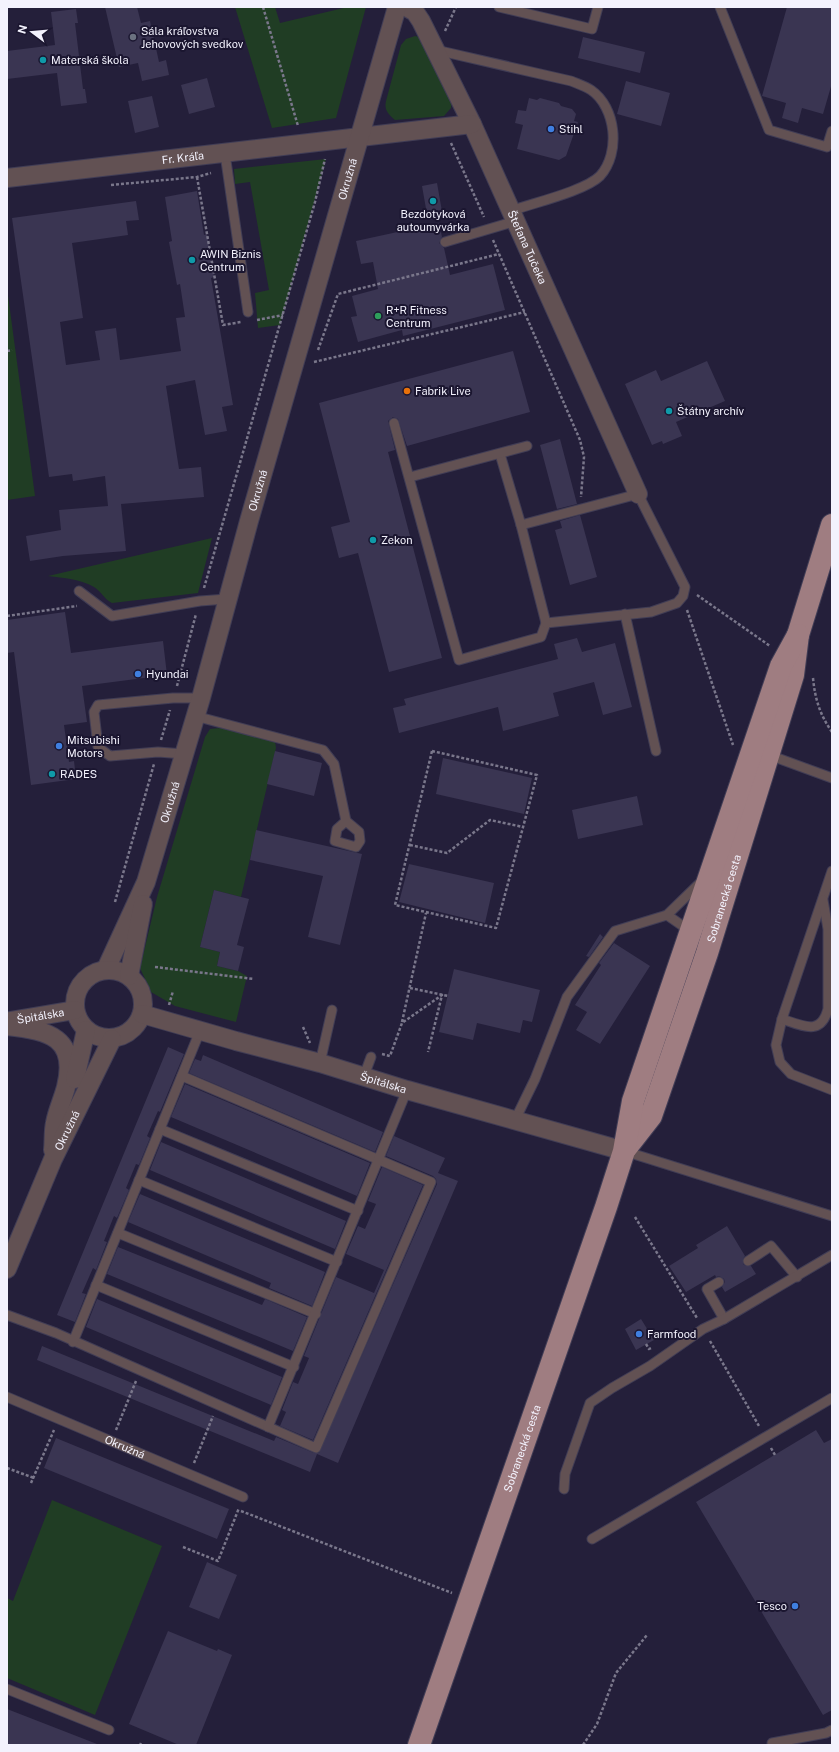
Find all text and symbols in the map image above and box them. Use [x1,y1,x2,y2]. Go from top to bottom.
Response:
north arrow [12,12,52,52]
text: N [15,23,29,35]
place label: Sála kráľovstva Jehovových svedkov [141,25,244,50]
marker: Sála kráľovstva Jehovových svedkov [128,32,138,42]
place label: Materská škola [51,54,129,66]
marker: Materská škola [38,55,48,65]
place label: Stihl [559,123,583,135]
marker: Stihl [546,124,556,134]
street label: Fr. Kráľa [161,149,204,166]
street label: Okružná [336,157,359,201]
marker: Bezdotyková autoumyvárka [428,196,438,206]
place label: Bezdotyková autoumyvárka [397,208,469,233]
street label: Štefana Tučeka [505,208,549,286]
place label: AWIN Biznis Centrum [200,248,262,273]
marker: AWIN Biznis Centrum [187,255,197,265]
place label: R+R Fitness Centrum [386,304,447,329]
marker: R+R Fitness Centrum [373,311,383,321]
place label: Fabrik Live [415,385,471,397]
marker: Fabrik Live [402,386,412,396]
place label: Štátny archív [677,404,744,417]
marker: Štátny archív [664,406,674,416]
street label: Okružná [246,468,269,513]
place label: Zekon [381,534,413,546]
marker: Zekon [368,535,378,545]
place label: Hyundai [146,668,188,680]
marker: Hyundai [133,669,143,679]
place label: Mitsubishi Motors [67,734,120,759]
marker: Mitsubishi Motors [54,741,64,751]
place label: RADES [60,768,97,780]
marker: RADES [47,769,57,779]
street label: Okružná [158,780,182,824]
street label: Sobranecká cesta [705,853,743,944]
street label: Špitálska [16,1006,65,1026]
street label: Špitálska [359,1069,408,1095]
street label: Okružná [52,1109,82,1152]
place label: Farmfood [647,1328,696,1340]
marker: Farmfood [634,1329,644,1339]
street label: Sobranecká cesta [501,1403,543,1494]
street label: Okružná [103,1433,147,1461]
place label: Tesco [757,1600,787,1612]
marker: Tesco [790,1601,800,1611]

